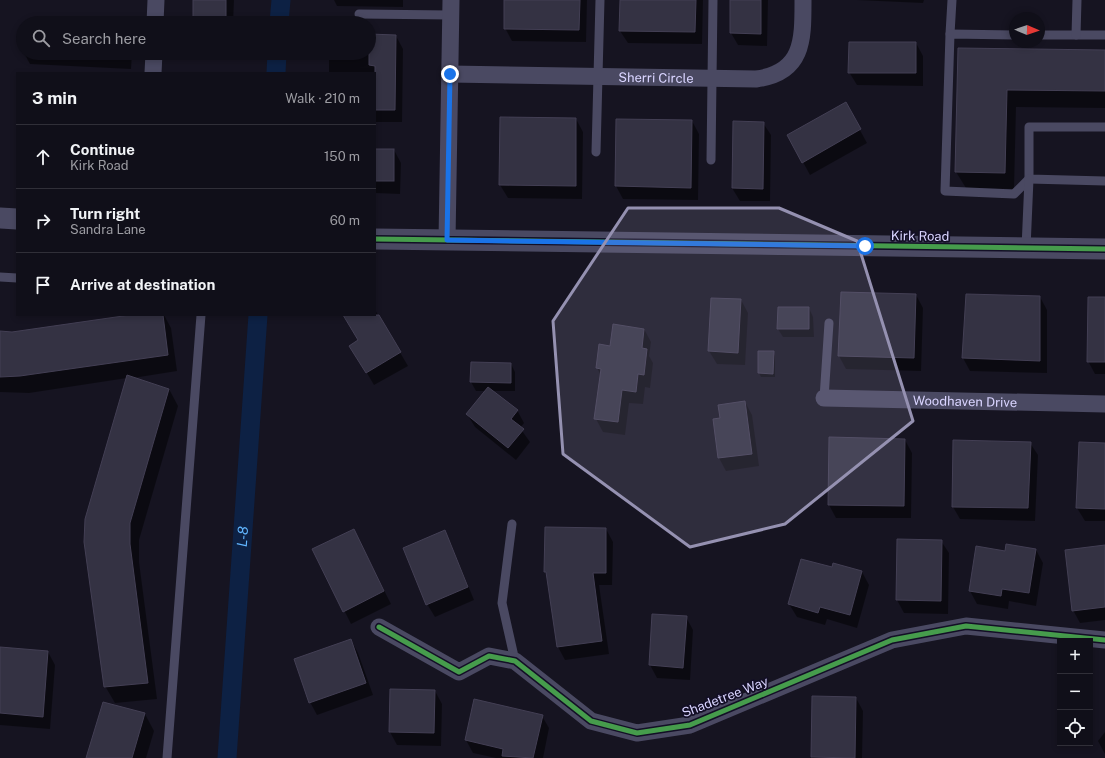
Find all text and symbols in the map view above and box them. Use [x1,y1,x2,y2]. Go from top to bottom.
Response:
north arrow [1009,12,1045,48]
search box [16,16,376,60]
icon: search [30,27,52,49]
text: Search here [62,30,146,47]
route end [441,65,459,83]
street label: Sherri Circle [618,69,694,85]
text: 3 min [32,88,77,108]
text: Walk · 210 m [285,91,360,106]
text: Continue [70,141,135,158]
icon: ahead [32,146,54,168]
text: 150 m [324,149,360,164]
text: Kirk Road [70,158,129,173]
text: Turn right [70,205,140,222]
icon: right [32,210,54,232]
text: 60 m [330,213,360,228]
text: Sandra Lane [70,222,146,237]
street label: Kirk Road [891,228,949,244]
route start [856,237,874,255]
icon: arrive [32,274,54,296]
text: Arrive at destination [70,276,215,293]
street label: Woodhaven Drive [913,392,1017,410]
water label: L-8 [234,525,251,548]
map controls [1057,638,1093,746]
button: + [1057,638,1093,674]
street label: Shadetree Way [680,674,770,720]
button: − [1057,674,1093,710]
button: locate [1057,710,1093,746]

